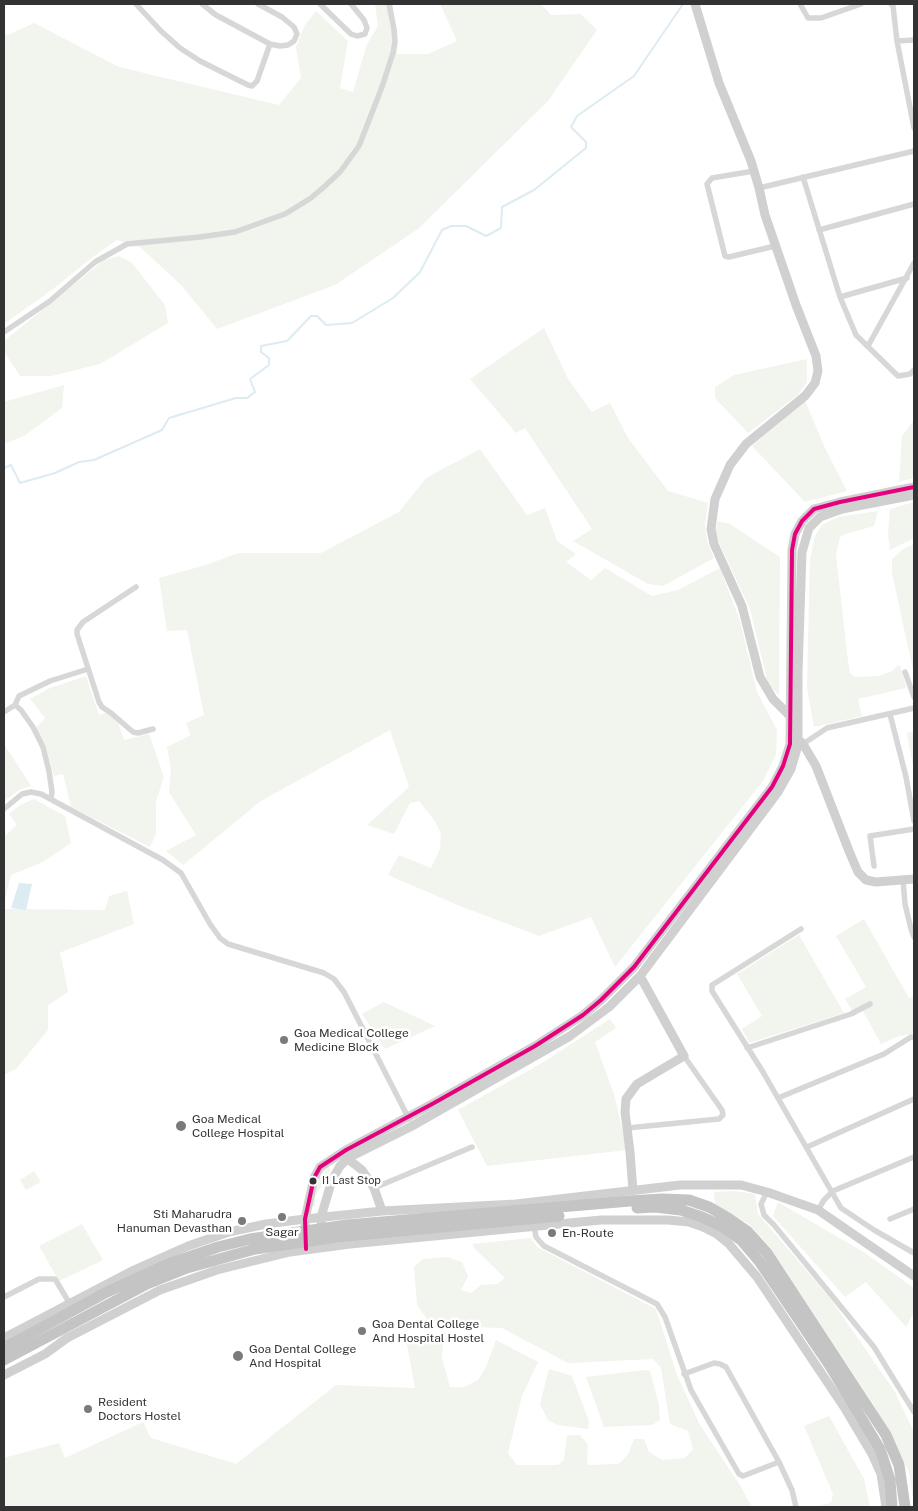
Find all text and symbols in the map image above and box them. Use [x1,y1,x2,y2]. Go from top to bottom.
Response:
place label: Goa Medical College Medicine Block [294,1026,409,1054]
marker: Goa Medical College Medicine Block [278,1034,290,1046]
place label: Goa Medical College Hospital [192,1112,285,1140]
marker: Goa Medical College Hospital [174,1119,188,1133]
place label: I1 Last Stop [322,1174,381,1188]
marker: I1 Last Stop [308,1176,318,1186]
place label: Sti Maharudra Hanuman Devasthan [117,1207,232,1235]
marker: Sagar [276,1211,288,1223]
marker: Sti Maharudra Hanuman Devasthan [236,1215,248,1227]
place label: Sagar [265,1225,299,1239]
place label: En-Route [562,1226,614,1240]
marker: En-Route [546,1227,558,1239]
place label: Goa Dental College And Hospital Hostel [372,1317,484,1345]
marker: Goa Dental College And Hospital Hostel [356,1325,368,1337]
place label: Goa Dental College And Hospital [249,1342,356,1370]
marker: Goa Dental College And Hospital [231,1349,245,1363]
place label: Resident Doctors Hostel [98,1395,181,1423]
marker: Resident Doctors Hostel [82,1403,94,1415]

